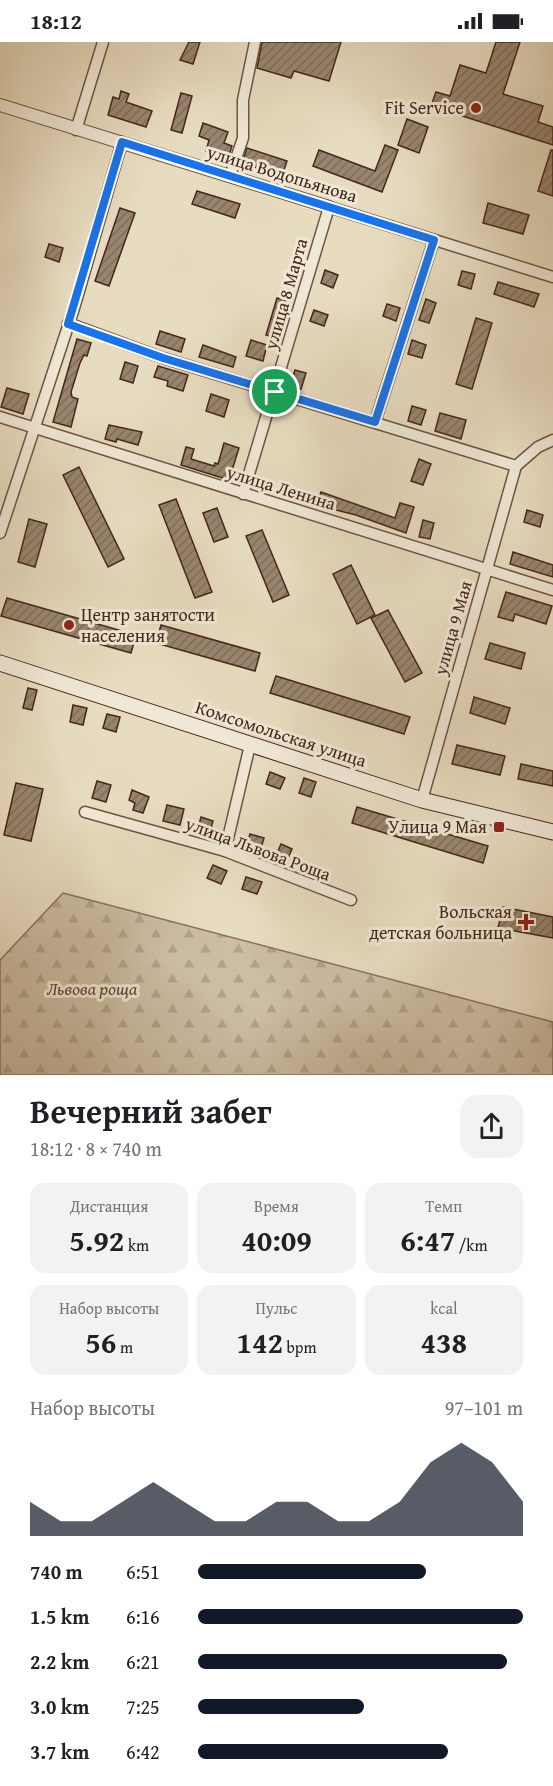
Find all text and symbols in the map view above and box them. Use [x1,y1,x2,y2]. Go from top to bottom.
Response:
text: 18:12 [30,5,82,37]
place label: Fit Service [385,94,464,121]
marker: Fit Service [469,101,483,115]
street label: улица Водопьянова [203,138,361,209]
street label: улица 8 Марта [256,235,314,354]
pin [249,366,300,417]
icon: arrive [258,375,291,408]
street label: улица Ленина [222,458,339,517]
street label: улица 9 Мая [426,578,479,679]
place label: Центр занятости населения [81,601,215,649]
marker: Центр занятости населения [62,618,76,632]
street label: Комсомольская улица [192,693,371,774]
street label: улица Львова Роща [181,809,335,888]
place label: Улица 9 Мая [388,813,487,840]
marker: Улица 9 Мая [492,820,506,834]
place label: Вольская детская больница [369,898,512,946]
marker: Вольская детская больница [517,913,535,931]
park label: Львова роща [47,975,138,1002]
text: Вечерний забег [30,1087,272,1135]
button: share [460,1095,523,1158]
text: 18:12 · 8 × 740 m [30,1134,162,1163]
text: Дистанция [70,1194,148,1218]
text: Время [254,1194,299,1218]
text: Темп [425,1194,462,1218]
text: 5.92 [69,1218,124,1262]
text: 40:09 [241,1218,312,1262]
text: 6:47 [400,1218,455,1262]
text: km [124,1233,149,1257]
text: /km [455,1233,488,1257]
text: Набор высоты [59,1296,159,1320]
text: Пульс [256,1296,297,1320]
text: kcal [430,1296,457,1320]
text: 56 [85,1320,116,1364]
text: 142 [236,1320,283,1364]
text: 438 [421,1320,467,1364]
text: m [116,1335,133,1359]
text: bpm [283,1335,317,1359]
text: Набор высоты [30,1393,155,1422]
text: 97–101 m [445,1393,523,1422]
text: 740 m [30,1557,83,1586]
text: 6:51 [126,1557,160,1586]
text: 1.5 km [30,1602,89,1631]
text: 6:16 [126,1602,160,1631]
text: 2.2 km [30,1647,89,1676]
text: 6:21 [126,1647,160,1676]
text: 3.0 km [30,1692,89,1721]
text: 7:25 [126,1692,160,1721]
text: 3.7 km [30,1737,89,1766]
text: 6:42 [126,1737,160,1766]

